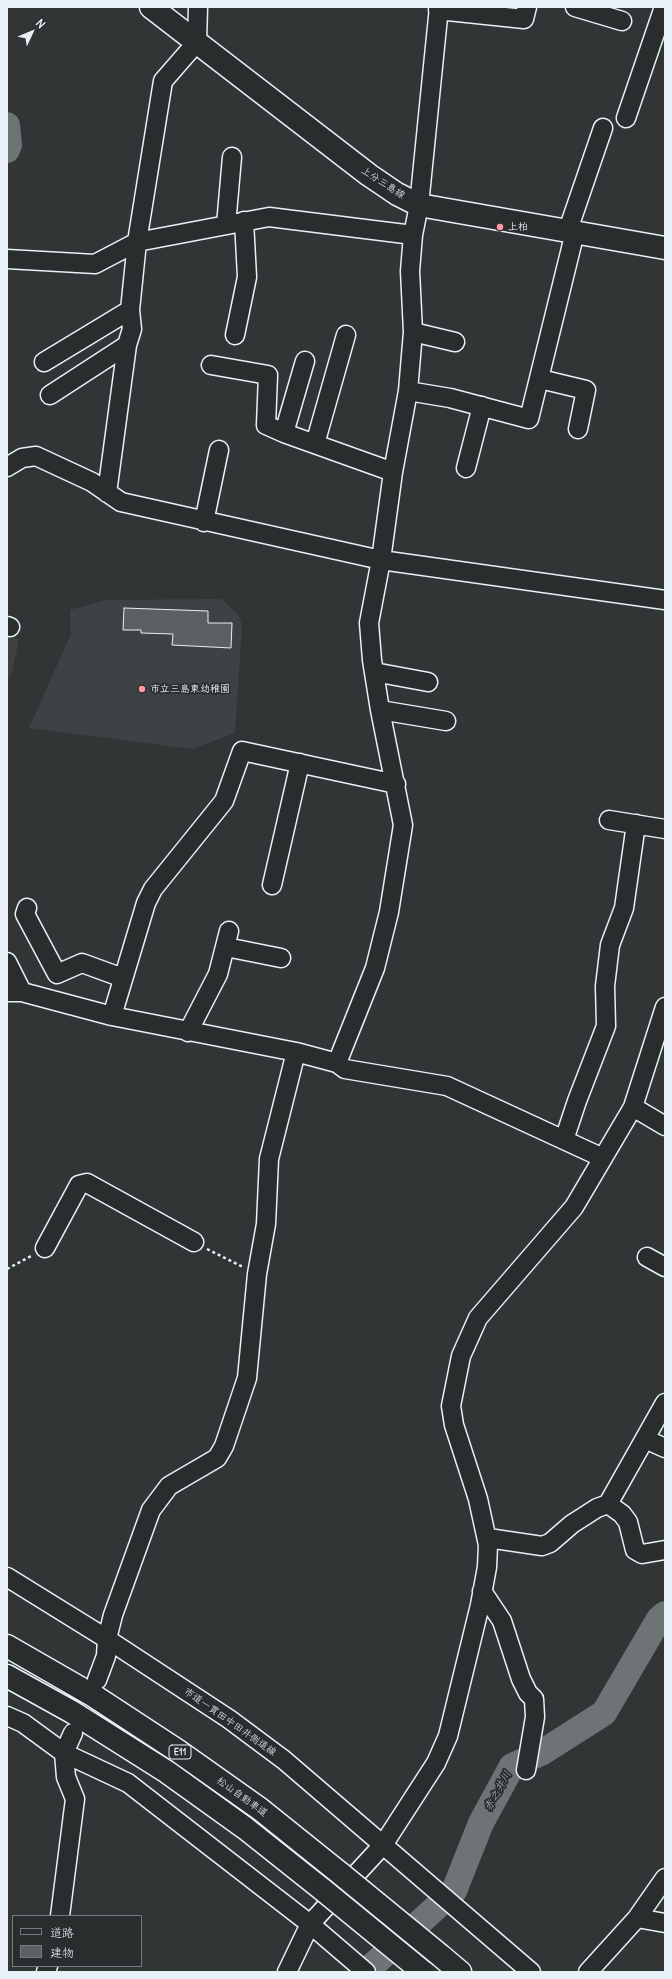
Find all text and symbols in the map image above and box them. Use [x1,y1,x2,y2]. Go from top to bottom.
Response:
north arrow [12,12,52,52]
text: N [33,16,48,31]
street label: 上分三島線 [359,164,407,202]
place label: 上柏 [508,221,528,233]
marker: 上柏 [495,222,505,232]
place label: 市立三島東幼稚園 [150,683,230,695]
marker: 市立三島東幼稚園 [137,684,147,694]
street label: 市道一貫田中田井側道線 [182,1686,278,1758]
road number: E11 [169,1745,191,1759]
water label: 赤之井川 [482,1769,514,1813]
street label: 松山自動車道 [214,1775,270,1819]
legend [12,1915,142,1967]
text: 道路 [50,1925,74,1940]
text: 建物 [50,1945,74,1960]

